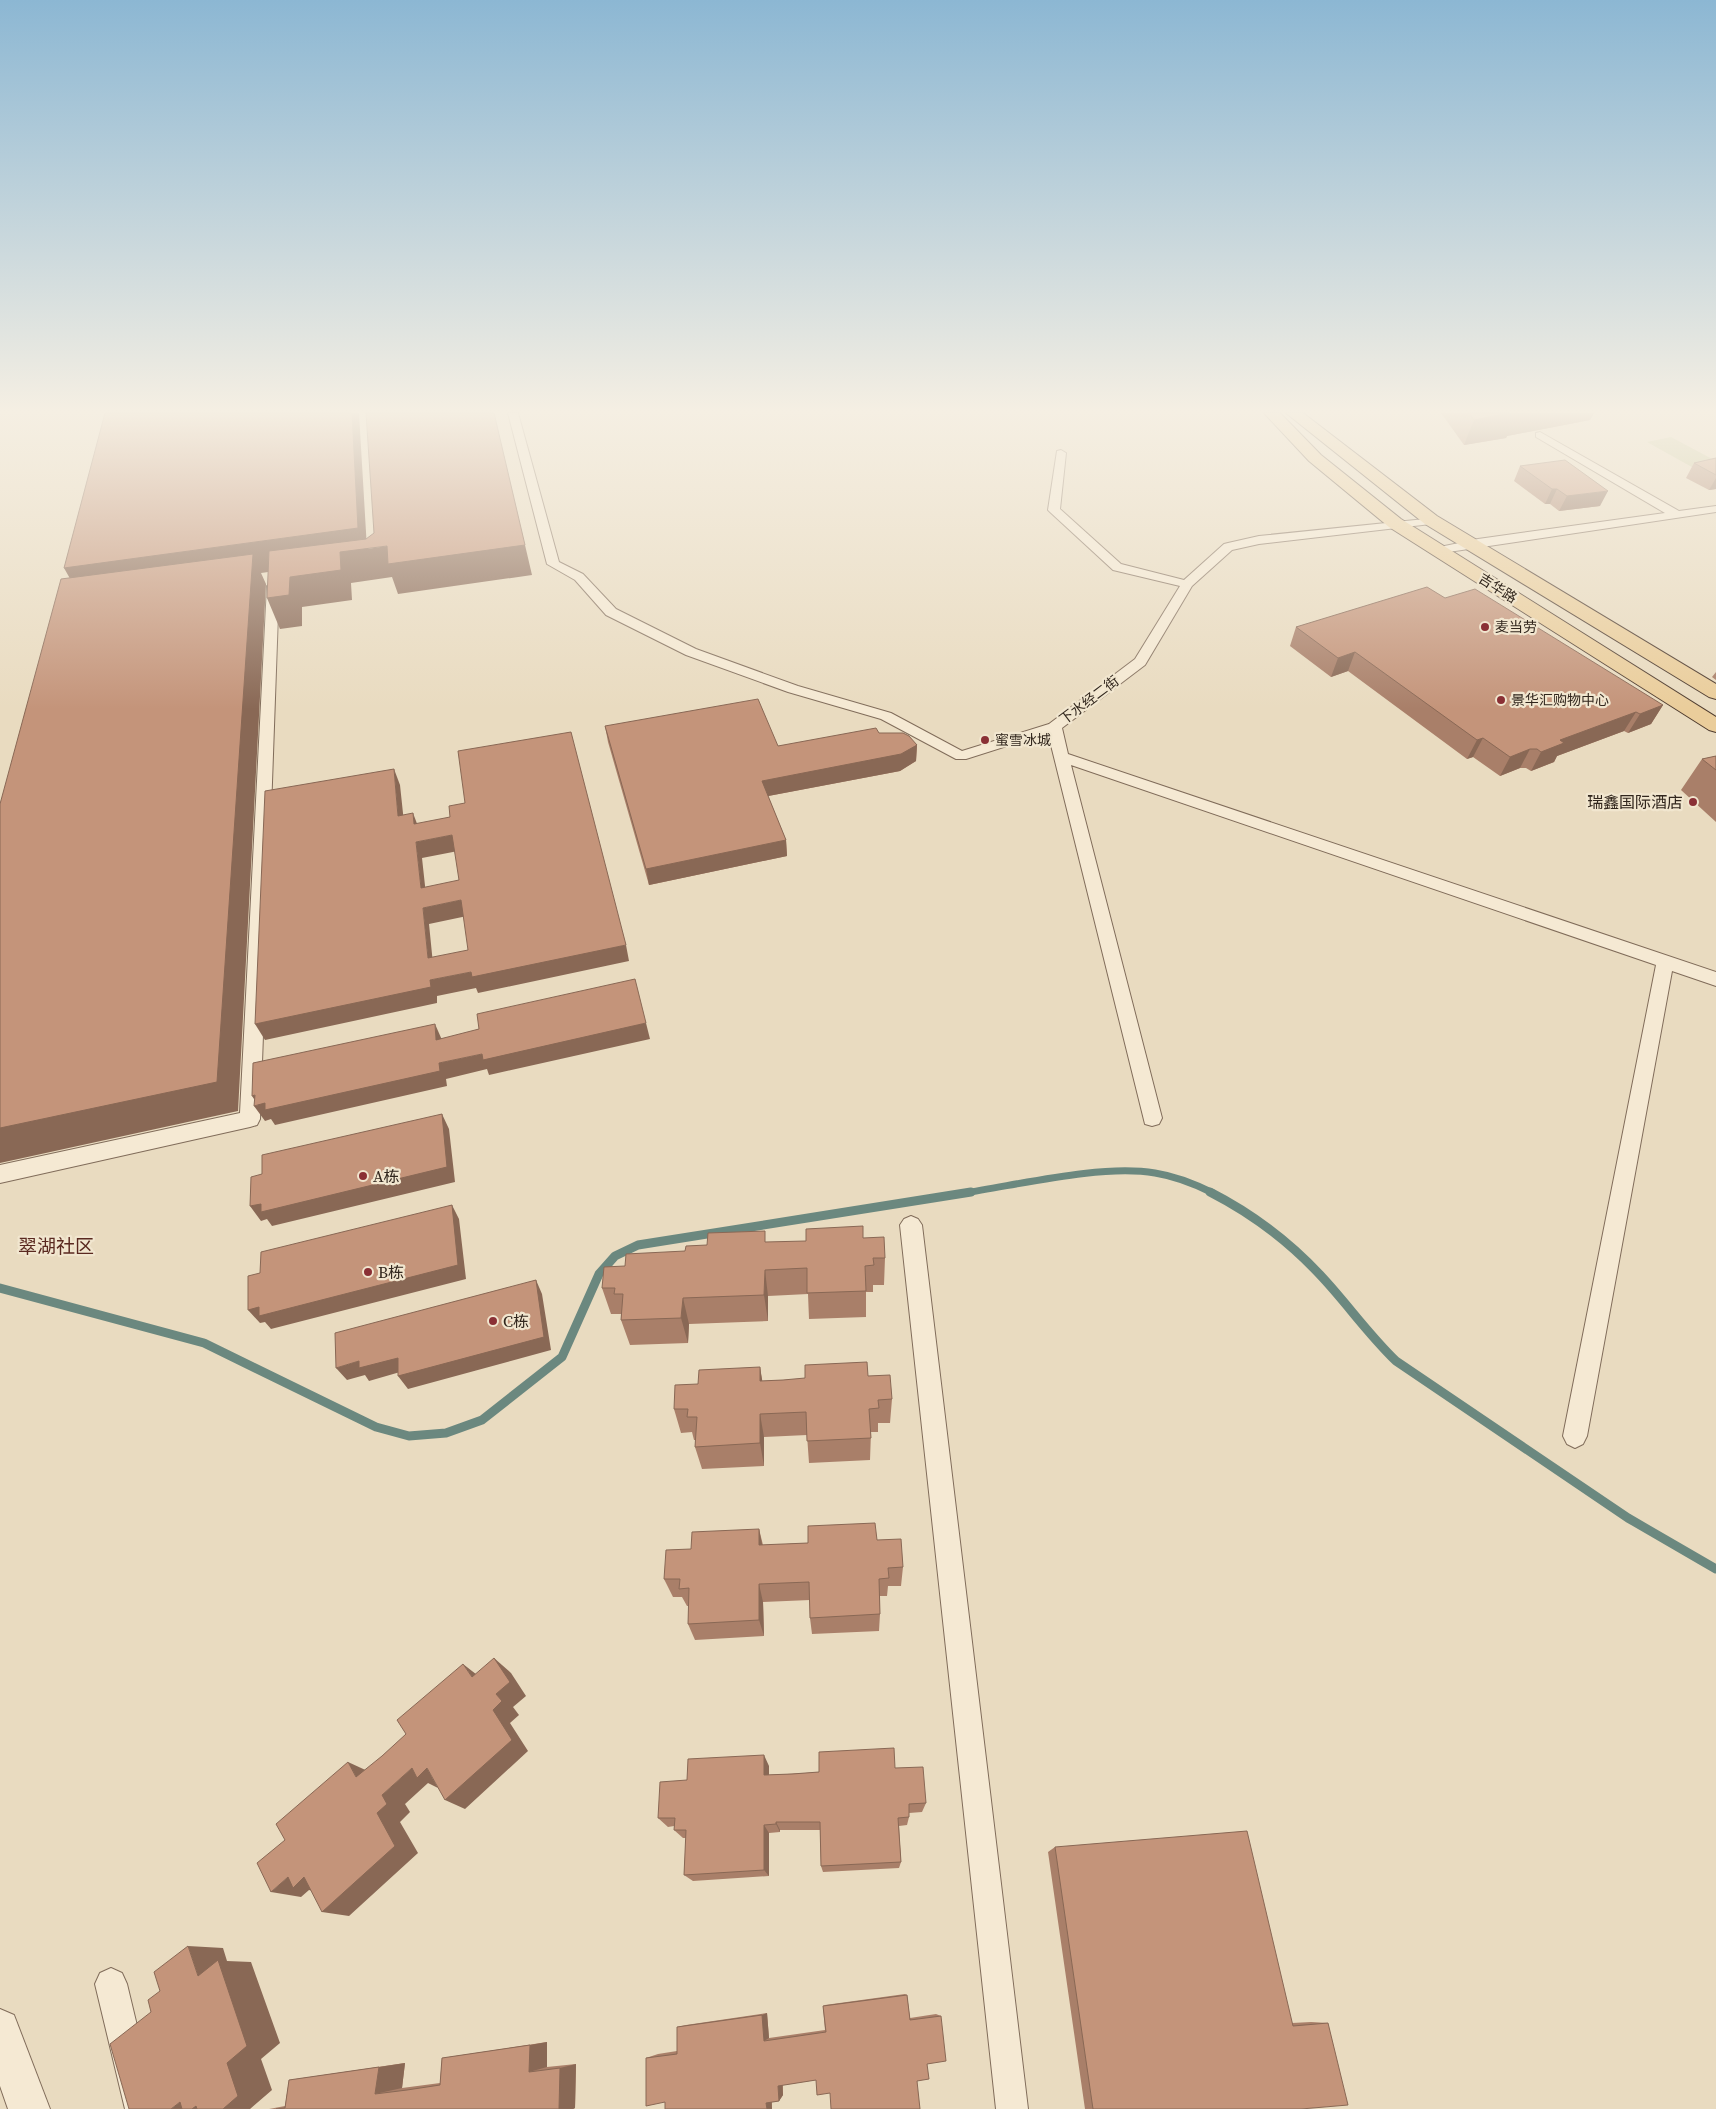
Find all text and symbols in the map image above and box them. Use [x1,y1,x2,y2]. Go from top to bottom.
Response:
street label: 吉华路 [1475,568,1521,608]
place label: 麦当劳 [1495,617,1537,637]
marker: 麦当劳 [1479,621,1491,633]
street label: 下水经二街 [1055,671,1123,729]
place label: 景华汇购物中心 [1511,690,1609,710]
marker: 景华汇购物中心 [1495,694,1507,706]
place label: 蜜雪冰城 [995,730,1051,750]
marker: 蜜雪冰城 [979,734,991,746]
place label: 瑞鑫国际酒店 [1587,791,1683,813]
marker: 瑞鑫国际酒店 [1687,796,1699,808]
place label: A栋 [373,1165,400,1187]
marker: A栋 [357,1170,369,1182]
district label: 翠湖社区 [18,1233,94,1259]
place label: B栋 [378,1261,404,1283]
marker: B栋 [362,1266,374,1278]
place label: C栋 [503,1310,529,1332]
marker: C栋 [487,1315,499,1327]

